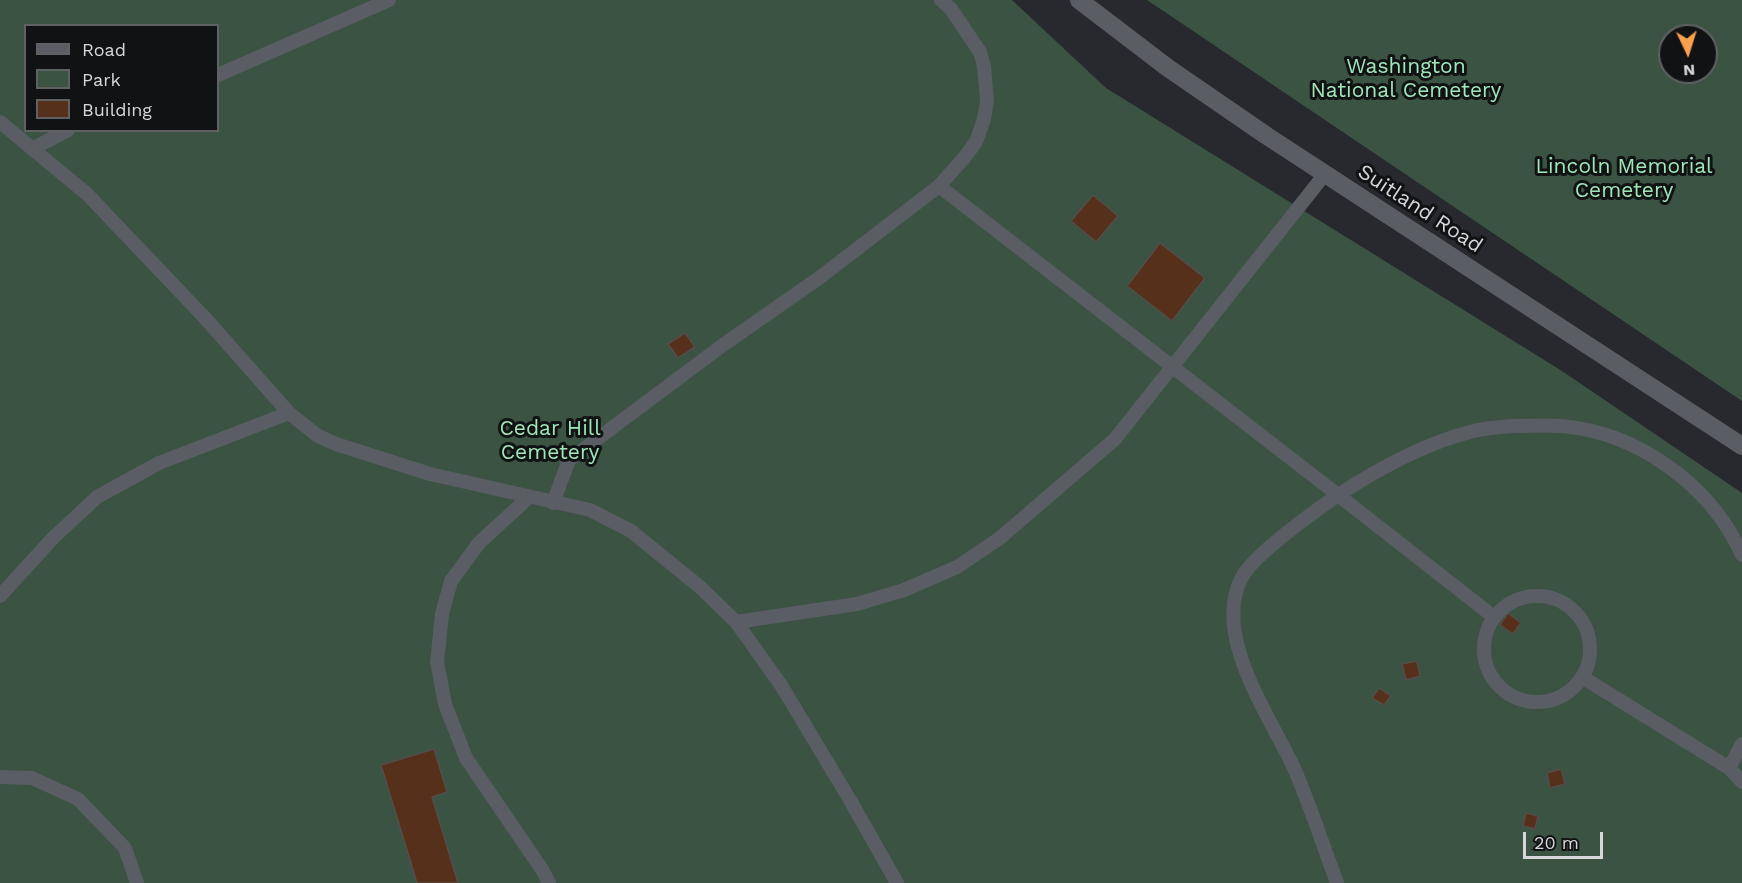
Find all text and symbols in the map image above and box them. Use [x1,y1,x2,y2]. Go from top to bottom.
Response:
legend [24,24,219,132]
north arrow [1658,24,1718,84]
text: Road [82,39,126,60]
park label: Washington National Cemetery [1311,54,1501,104]
text: N [1683,61,1696,80]
text: Park [82,69,121,90]
text: Building [82,99,152,120]
park label: Lincoln Memorial Cemetery [1535,154,1713,204]
street label: Suitland Road [1353,159,1487,259]
park label: Cedar Hill Cemetery [499,416,601,466]
scale bar [1526,820,1606,858]
text: 20 m [1534,832,1579,853]

